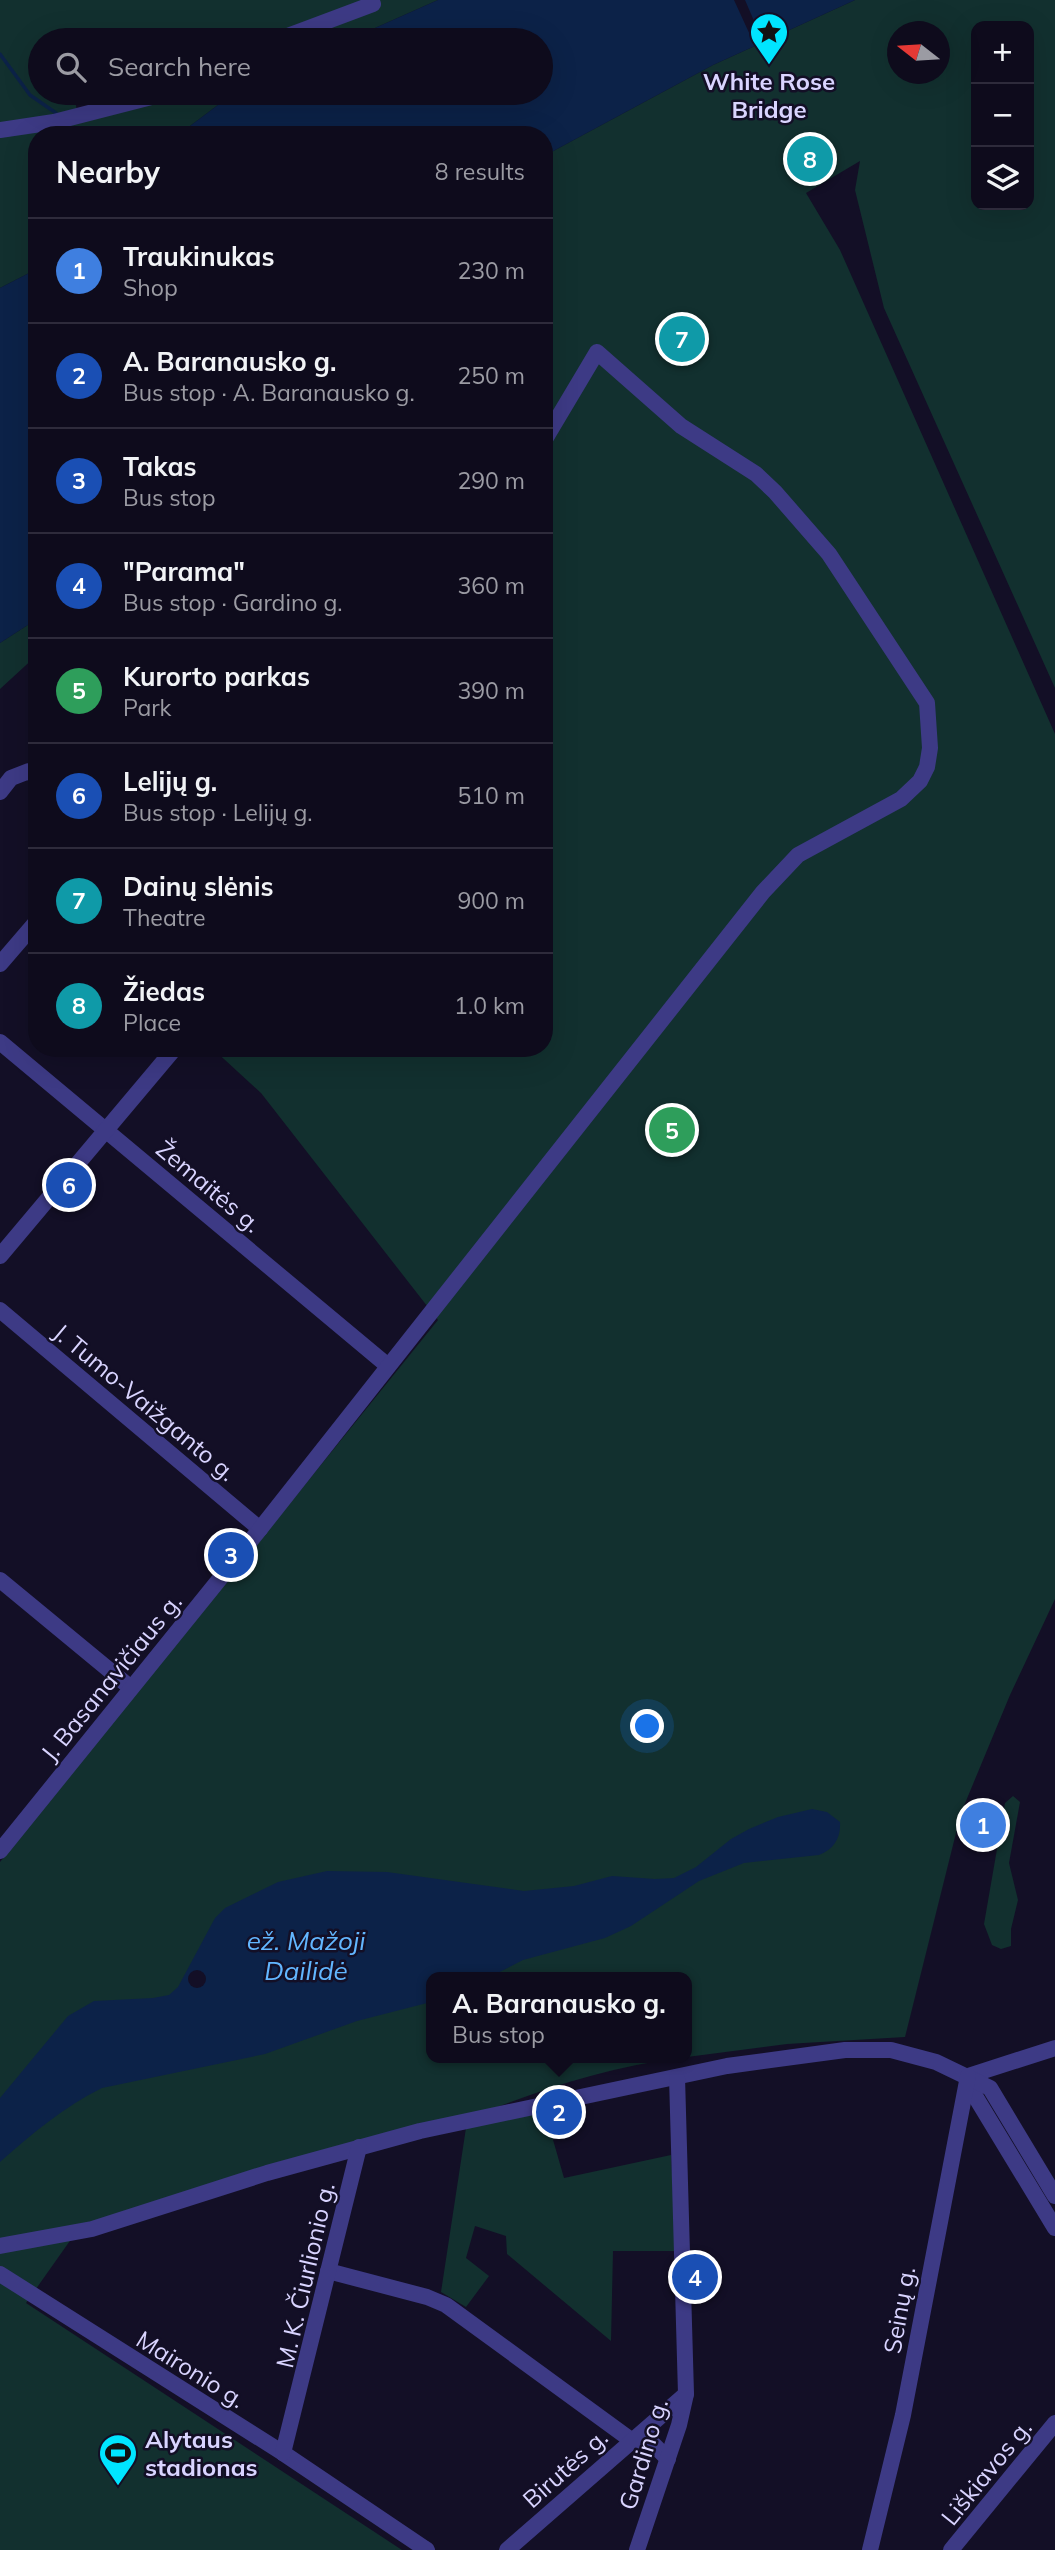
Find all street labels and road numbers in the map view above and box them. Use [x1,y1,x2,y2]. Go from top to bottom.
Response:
street label: Žemaitės g. [150,1133,268,1239]
street label: J. Tumo-Vaižganto g. [48,1317,242,1487]
street label: J. Basanavičiaus g. [34,1587,188,1767]
street label: M. K. Čiurlionio g. [269,2180,341,2370]
street label: Seinų g. [877,2264,921,2356]
street label: Maironio g. [131,2324,251,2414]
street label: Gardino g. [612,2395,674,2513]
street label: Liškiavos g. [934,2413,1038,2531]
street label: Birutės g. [516,2422,614,2514]

